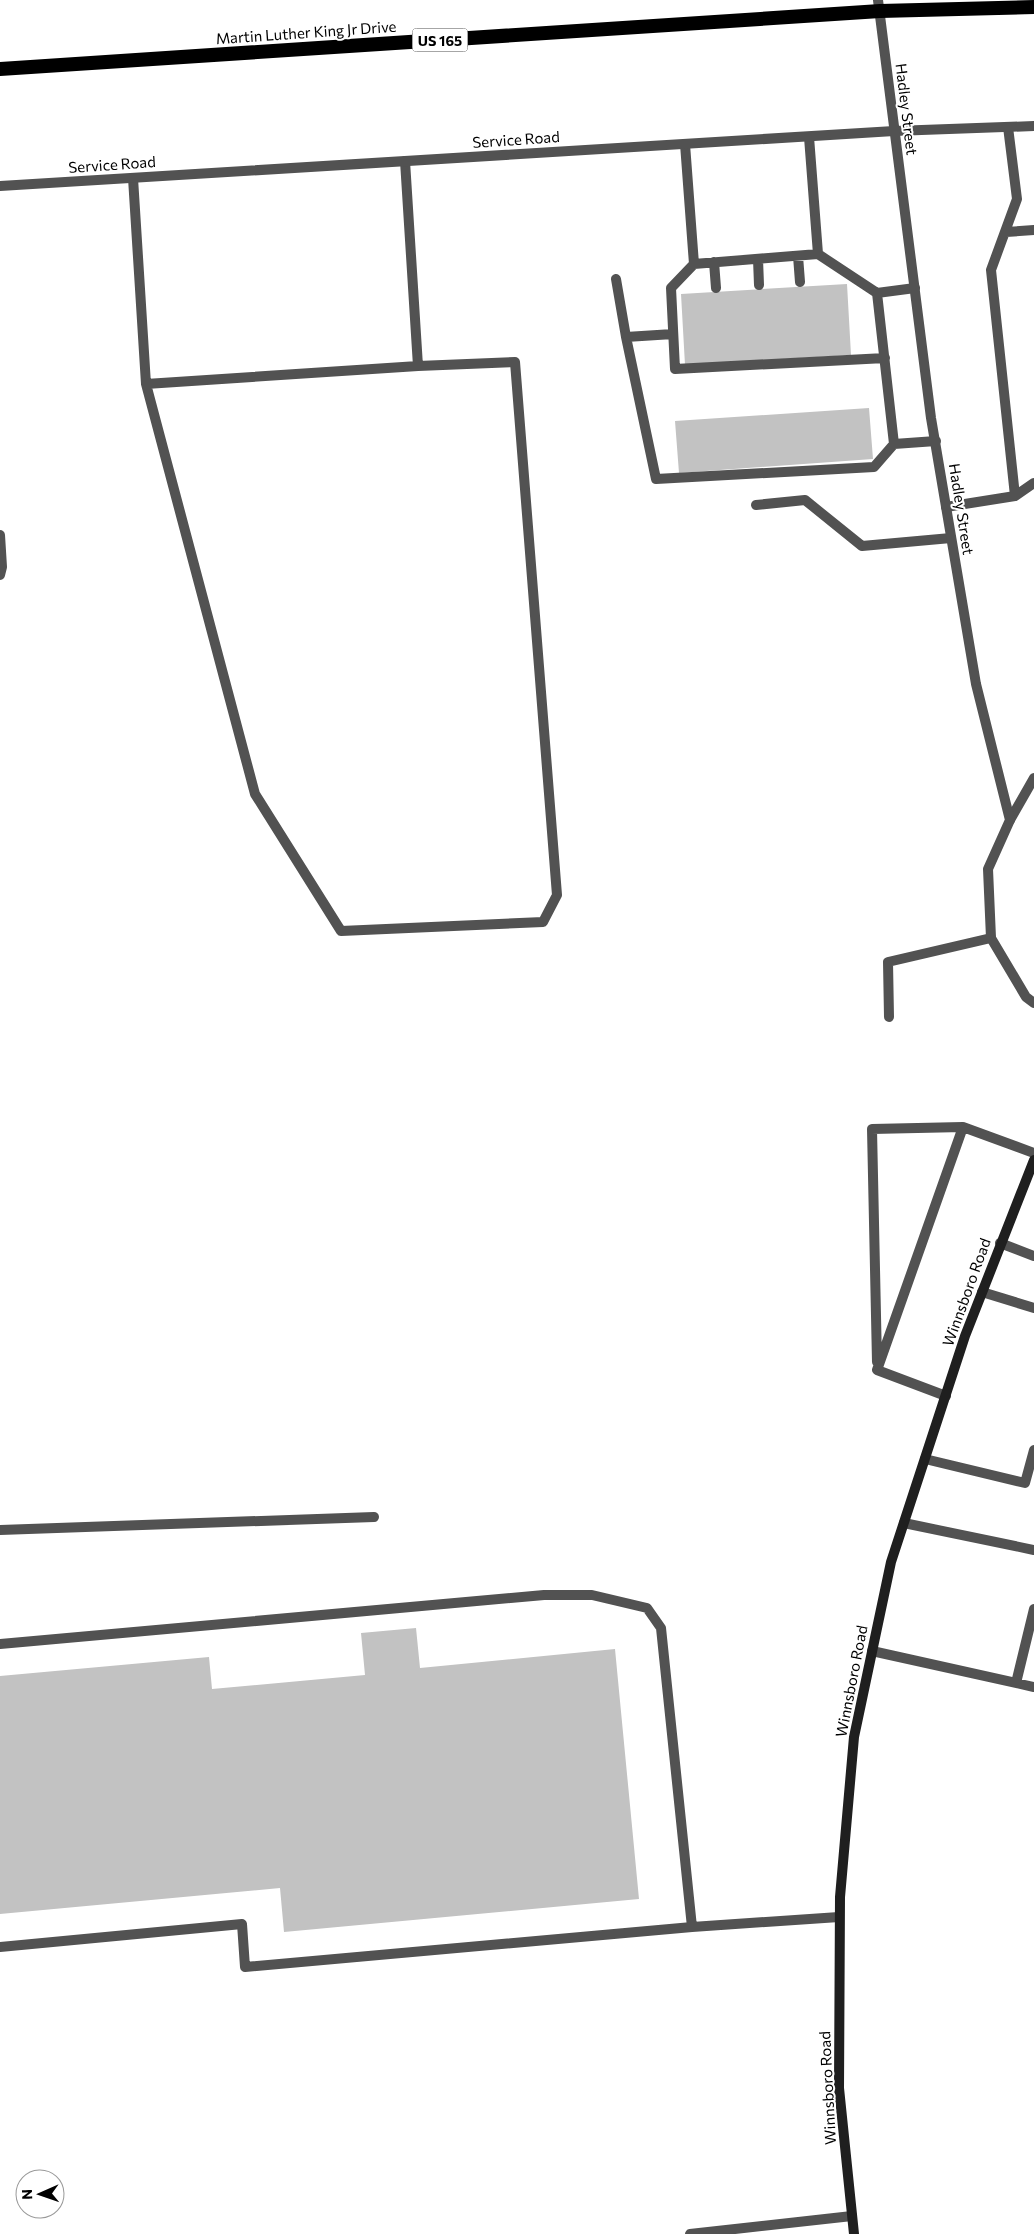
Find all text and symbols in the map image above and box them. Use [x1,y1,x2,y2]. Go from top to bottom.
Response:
street label: Martin Luther King Jr Drive [215,17,397,47]
road number: US 165 [412,28,468,52]
street label: Hadley Street [892,62,922,156]
street label: Service Road [472,127,560,151]
street label: Service Road [68,152,156,176]
street label: Hadley Street [946,462,978,556]
street label: Winnsboro Road [938,1236,994,1348]
street label: Winnsboro Road [831,1624,871,1738]
street label: Winnsboro Road [815,2031,839,2145]
north arrow [15,2169,65,2219]
text: N [18,2189,35,2200]

